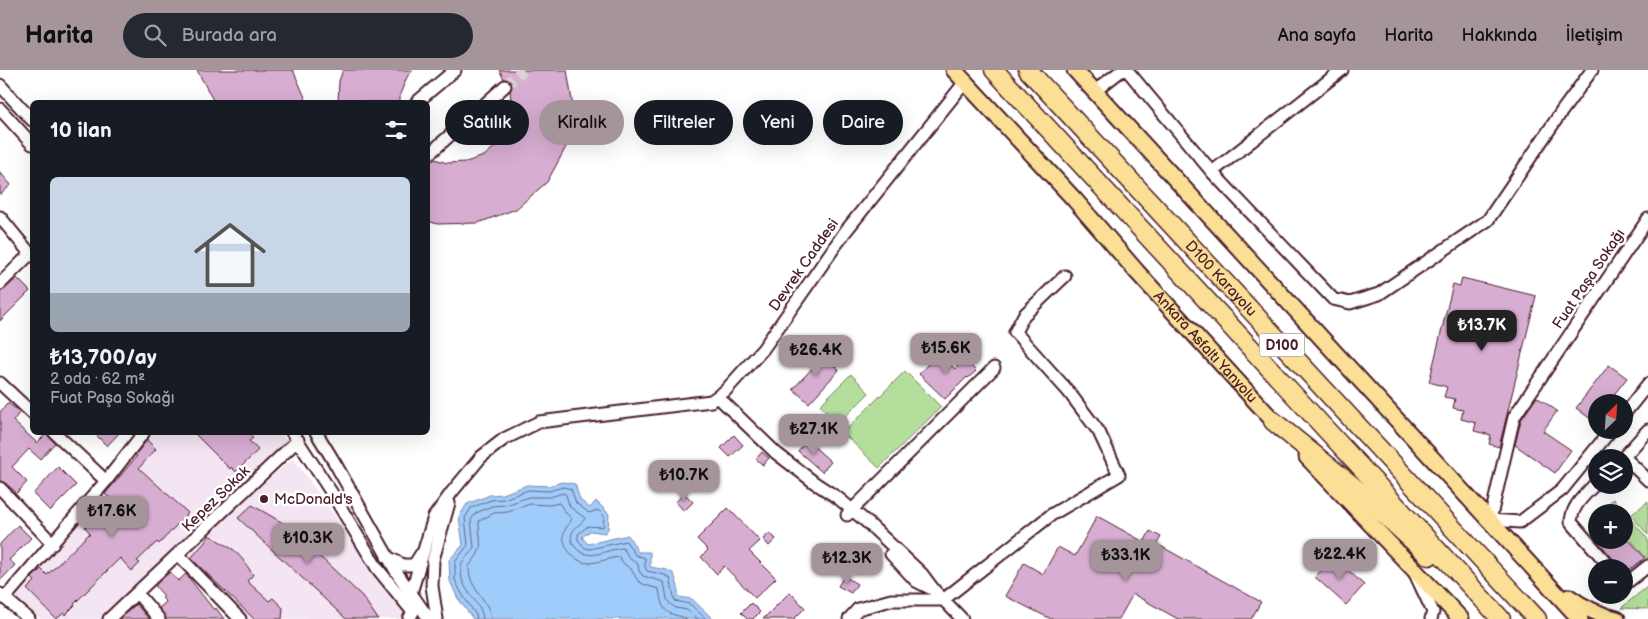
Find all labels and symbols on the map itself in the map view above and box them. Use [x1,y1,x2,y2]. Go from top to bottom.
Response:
street label: Devrek Caddesi [765,215,843,315]
street label: Fuat Paşa Sokağı [1549,225,1629,333]
street label: D100 Karayolu [1181,236,1261,320]
street label: Ankara Asfaltı Yanyolu [1149,287,1262,407]
pin: ₺13.7K [1441,310,1523,352]
pin: ₺15.6K [905,332,987,375]
pin: ₺26.4K [775,334,857,377]
road number: D100 [1260,334,1304,356]
north arrow [1588,394,1632,439]
pin: ₺27.1K [773,414,855,456]
pin: ₺10.7K [643,460,725,502]
street label: Kepez Sokak [178,461,255,536]
place label: McDonald's [274,490,353,509]
marker: McDonald's [258,493,270,505]
pin: ₺17.6K [71,496,153,538]
pin: ₺10.3K [267,522,349,565]
pin: ₺22.4K [1299,538,1381,581]
pin: ₺33.1K [1085,540,1167,582]
pin: ₺12.3K [806,542,888,585]

